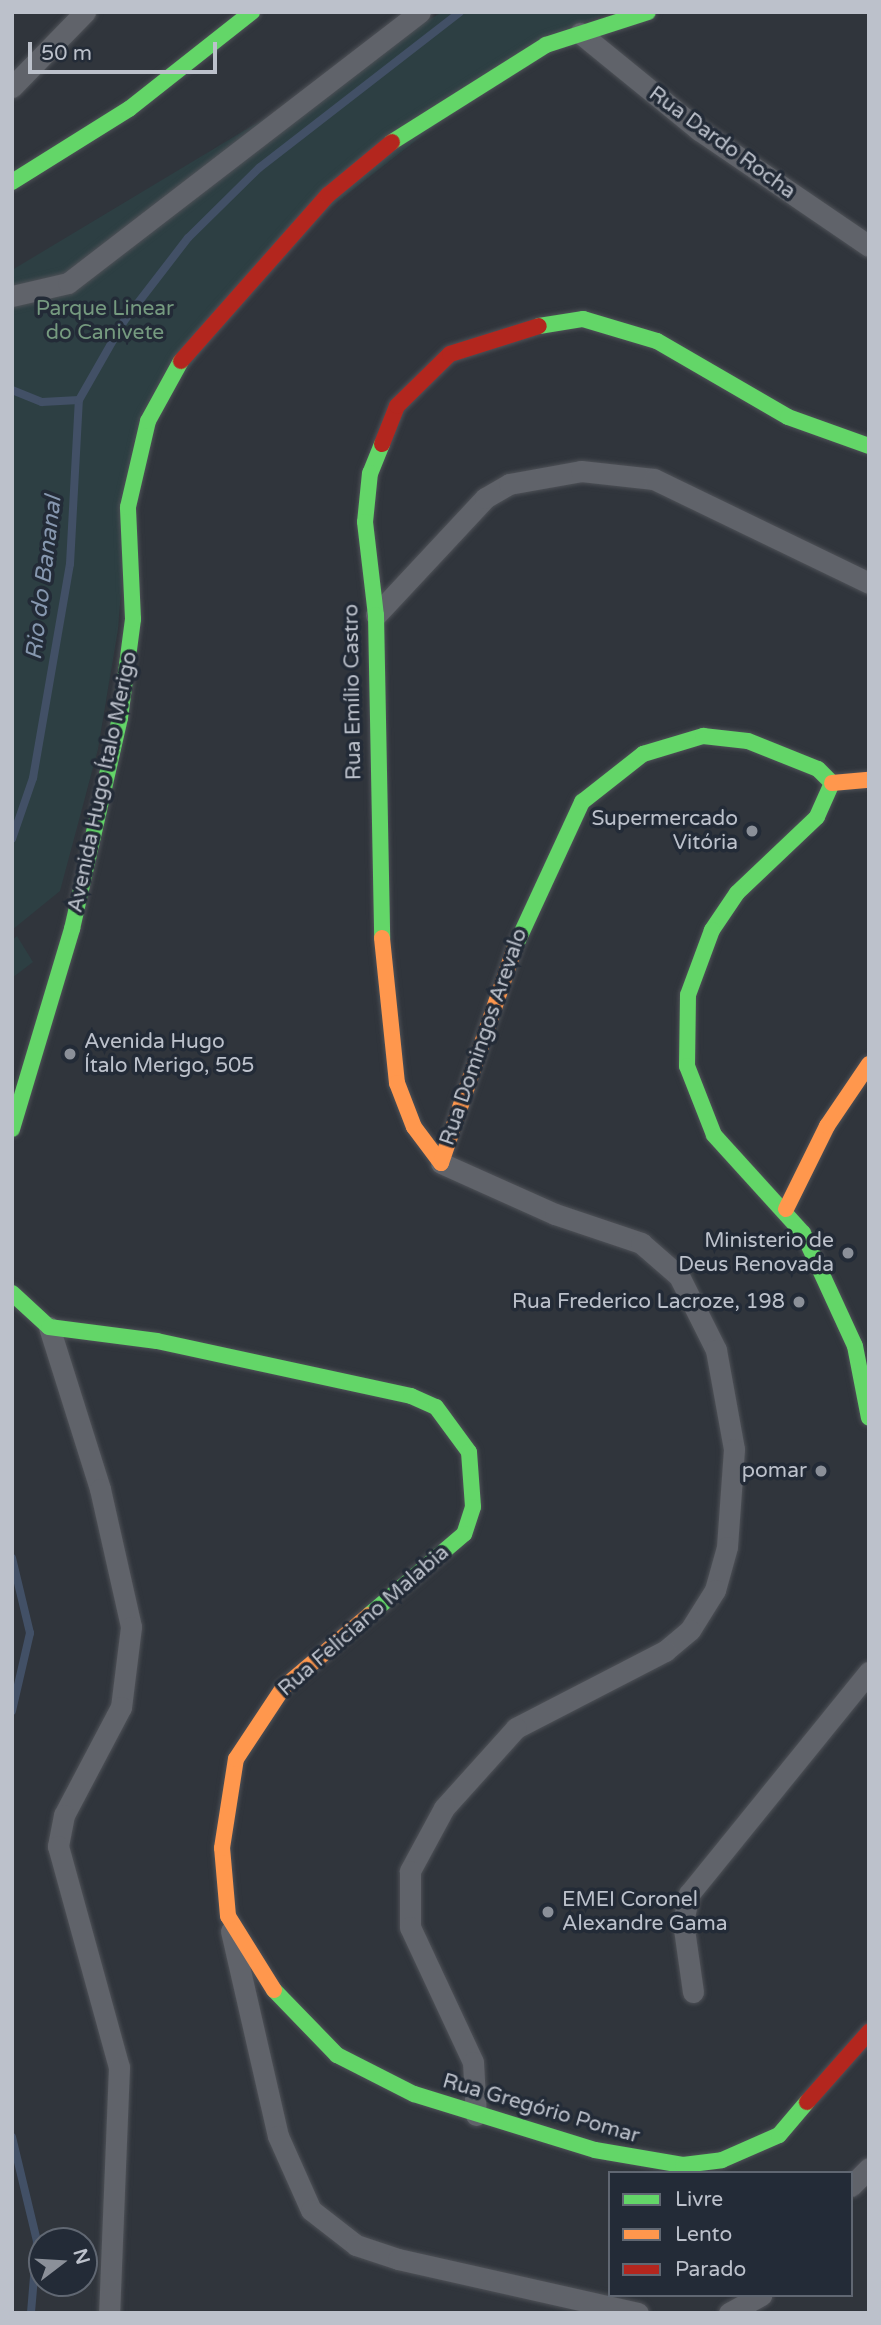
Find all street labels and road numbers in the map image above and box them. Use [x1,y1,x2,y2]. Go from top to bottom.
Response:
street label: Rua Dardo Rocha [644,81,800,205]
street label: Rua Emílio Castro [339,604,367,780]
street label: Avenida Hugo Ítalo Merigo [63,649,143,915]
street label: Rua Domingos Arevalo [435,925,533,1149]
street label: Rua Feliciano Malabia [274,1540,454,1702]
street label: Rua Gregório Pomar [440,2069,642,2149]

